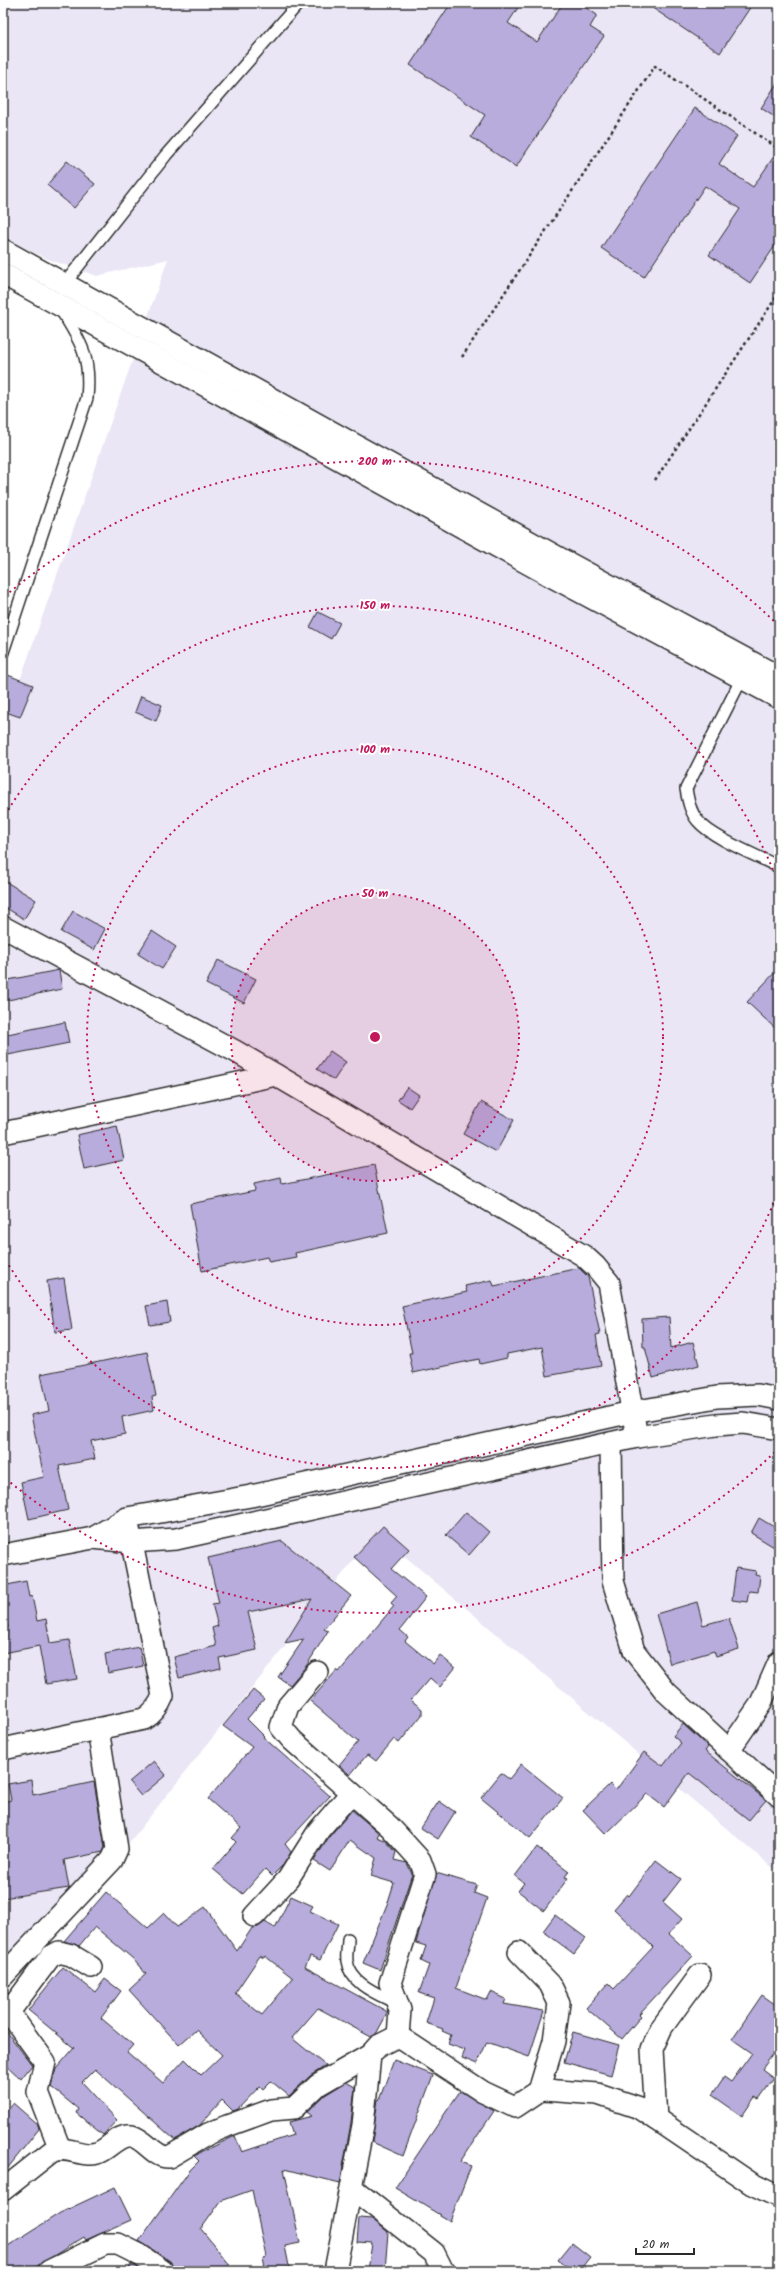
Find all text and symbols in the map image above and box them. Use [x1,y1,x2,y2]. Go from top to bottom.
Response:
text: 200 m [358,452,392,471]
text: 150 m [360,596,390,615]
text: 100 m [360,740,390,759]
text: 50 m [361,884,389,903]
centre of rings [368,1030,382,1044]
scale bar [636,2230,694,2256]
text: 20 m [642,2235,670,2254]

